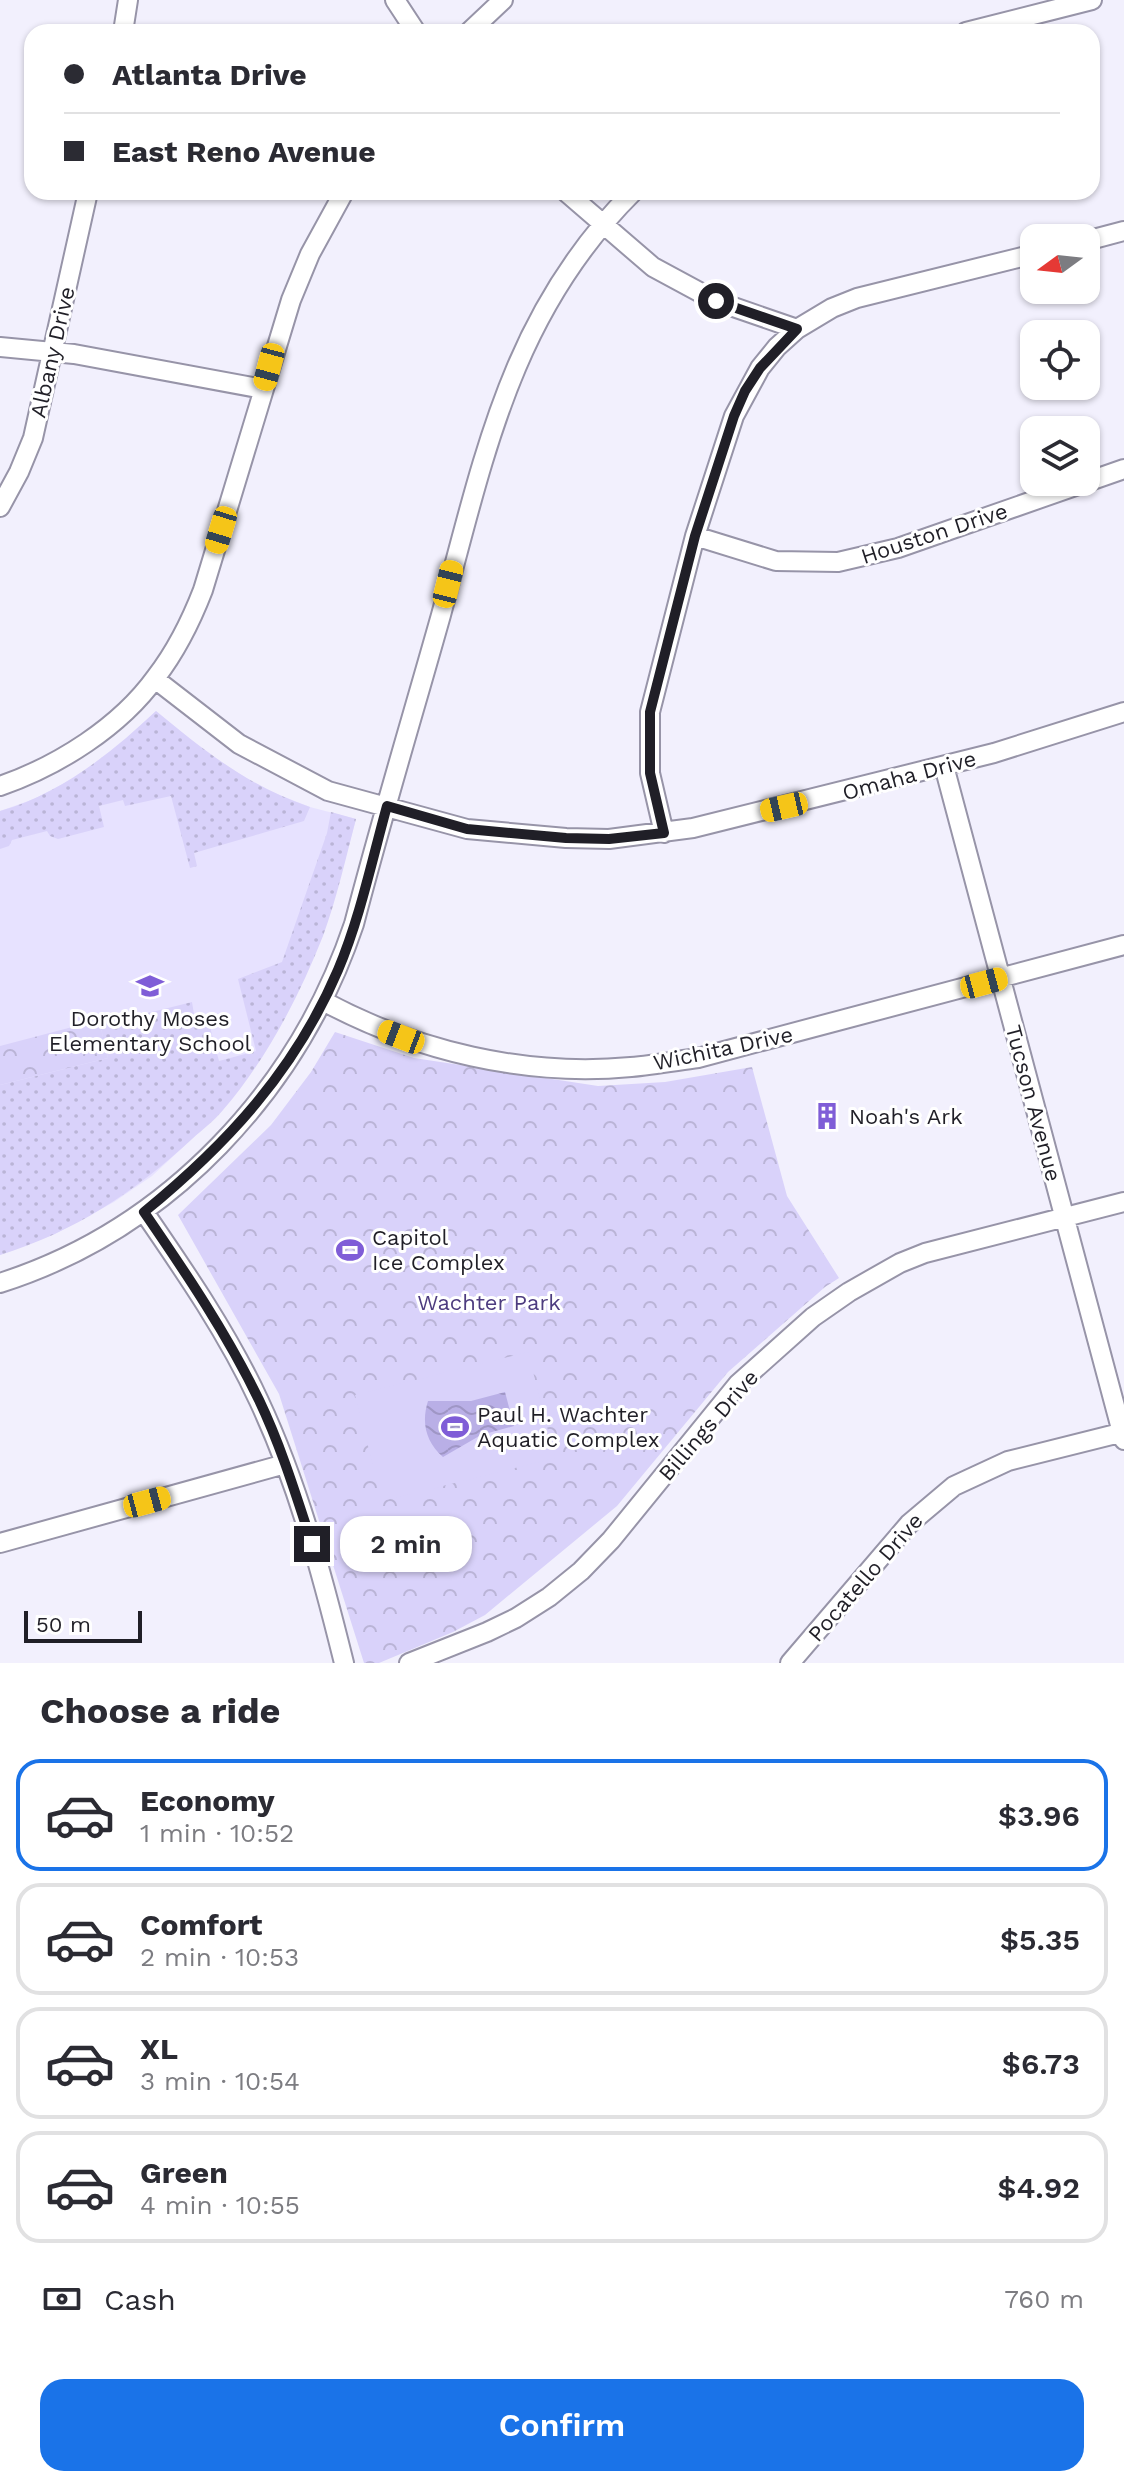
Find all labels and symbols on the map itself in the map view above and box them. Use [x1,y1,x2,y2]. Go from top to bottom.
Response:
north arrow [1020,224,1100,304]
route start [698,283,734,319]
street label: Albany Drive [25,284,80,420]
car [251,341,287,393]
street label: Houston Drive [858,498,1011,569]
car [203,504,239,556]
car [431,558,465,610]
street label: Omaha Drive [839,746,979,805]
car [758,790,810,824]
car [958,965,1010,1001]
school or university icon: Dorothy Moses Elementary School [135,971,165,1001]
place label: Dorothy Moses Elementary School [49,1006,252,1056]
car [374,1017,428,1057]
street label: Wichita Drive [651,1021,795,1075]
street label: Tucson Avenue [1001,1022,1066,1184]
building icon: Noah's Ark [812,1101,842,1131]
place label: Noah's Ark [849,1104,963,1129]
place label: Capitol Ice Complex [372,1225,505,1275]
sports icon: Capitol Ice Complex [335,1235,365,1265]
park label: Wachter Park [417,1290,561,1315]
street label: Billings Drive [653,1365,763,1486]
place label: Paul H. Wachter Aquatic Complex [477,1402,659,1452]
sports icon: Paul H. Wachter Aquatic Complex [440,1412,470,1442]
car [121,1484,173,1520]
street label: Pocatello Drive [803,1508,928,1646]
callout: 2 min [340,1516,472,1572]
route end [294,1526,330,1562]
scale bar [24,1607,142,1643]

